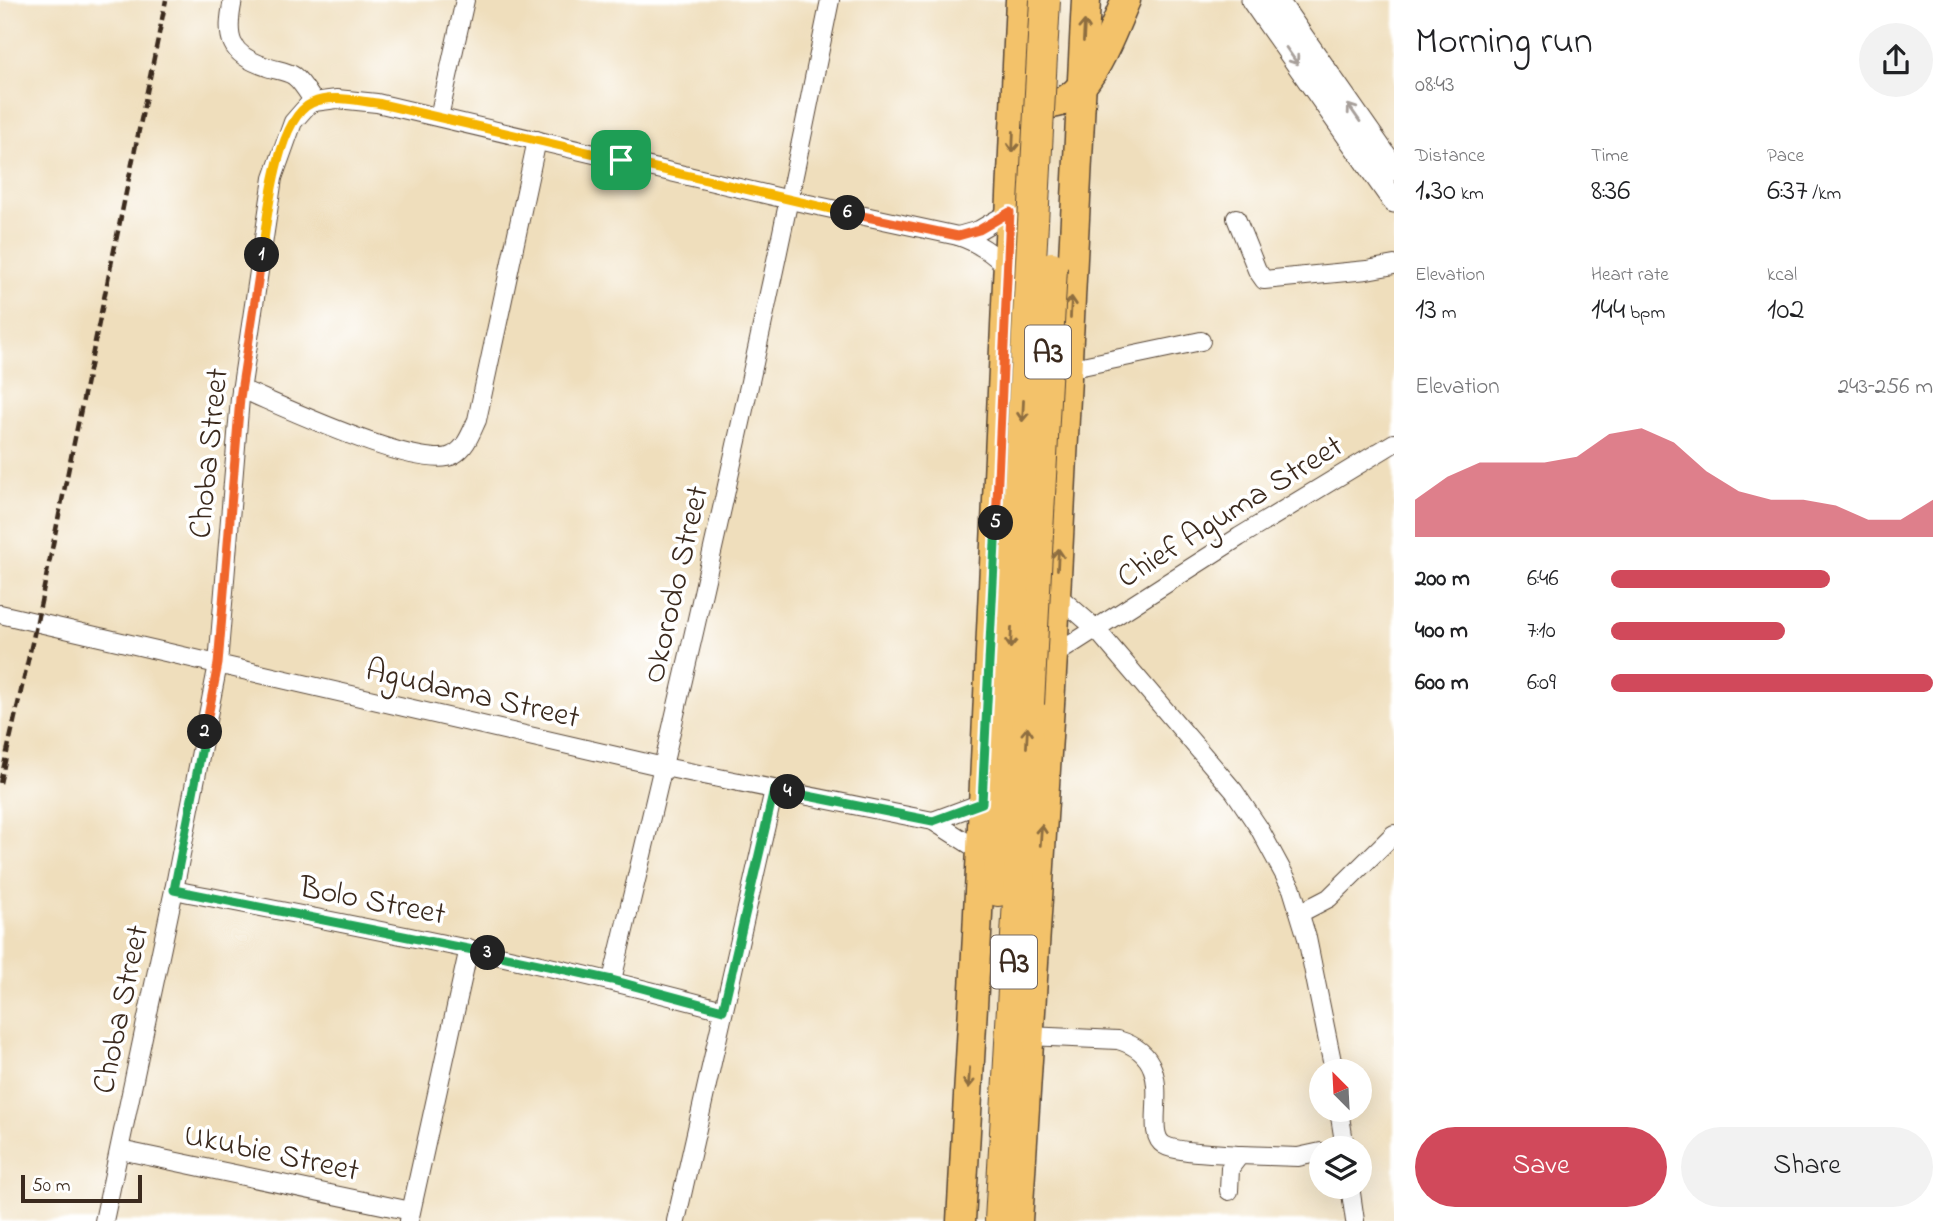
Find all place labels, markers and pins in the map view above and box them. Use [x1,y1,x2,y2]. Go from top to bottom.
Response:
pin [591,130,651,190]
pin: 6 [830,196,866,230]
pin: 1 [244,238,280,272]
pin: 5 [978,505,1014,540]
pin: 2 [188,714,222,750]
pin: 4 [770,774,806,810]
pin: 3 [470,936,505,970]

